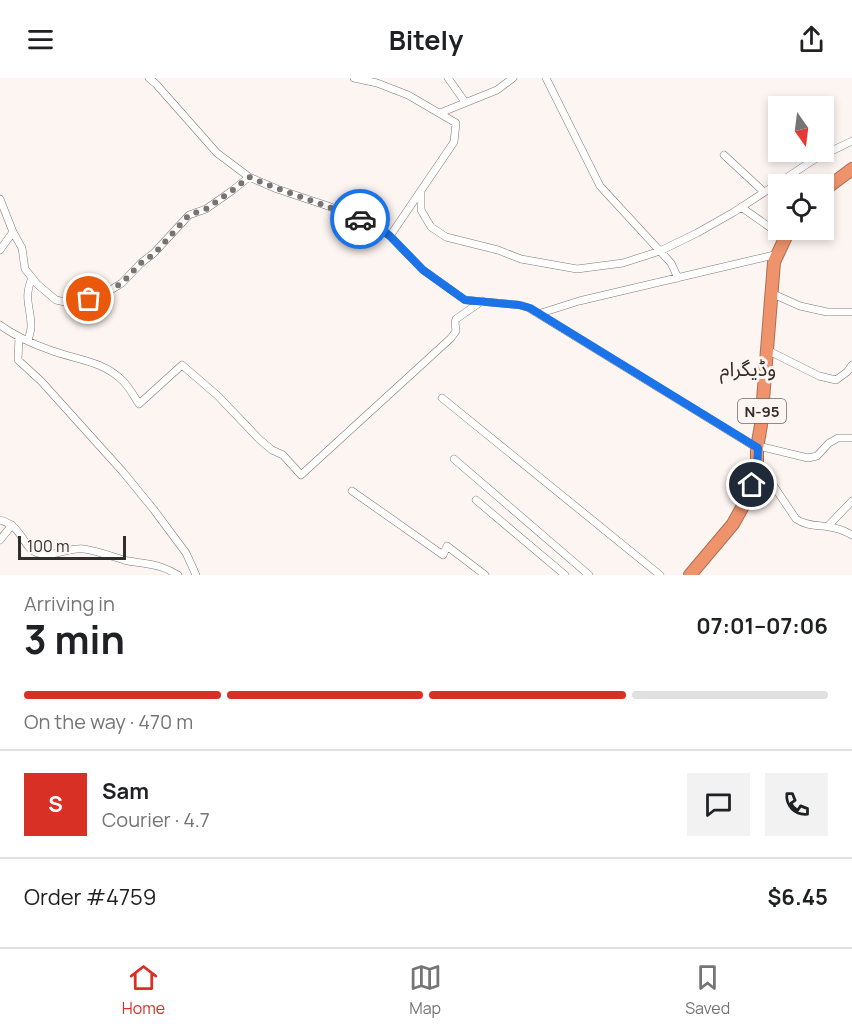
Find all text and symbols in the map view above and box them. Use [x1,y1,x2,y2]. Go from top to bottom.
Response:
text: Bitely [389,21,463,58]
icon: menu [24,23,57,56]
icon: share [795,23,828,56]
north arrow [768,96,834,162]
map controls [768,96,834,240]
button: locate [768,174,834,240]
courier [330,189,390,249]
icon: car [344,203,377,236]
pin [63,273,114,324]
icon: bag [72,282,105,315]
district label: وڈیگرام [720,355,776,384]
road number: N-95 [738,399,786,423]
pin [726,459,777,510]
icon: home [735,468,768,501]
scale bar [18,533,126,561]
text: 100 m [27,535,70,557]
text: Arriving in [24,590,115,617]
text: 07:01–07:06 [696,611,828,641]
text: 3 min [24,612,125,666]
text: On the way · 470 m [24,708,193,735]
button: chat [687,773,750,836]
button: phone [765,773,828,836]
text: Sam [102,776,149,806]
text: S [48,789,63,819]
text: Courier · 4.7 [102,806,210,833]
text: Order #4759 [24,882,156,912]
text: $6.45 [768,882,828,912]
tab: Home [122,961,165,1019]
tab: Map [409,961,442,1019]
tab: Saved [685,961,730,1019]

